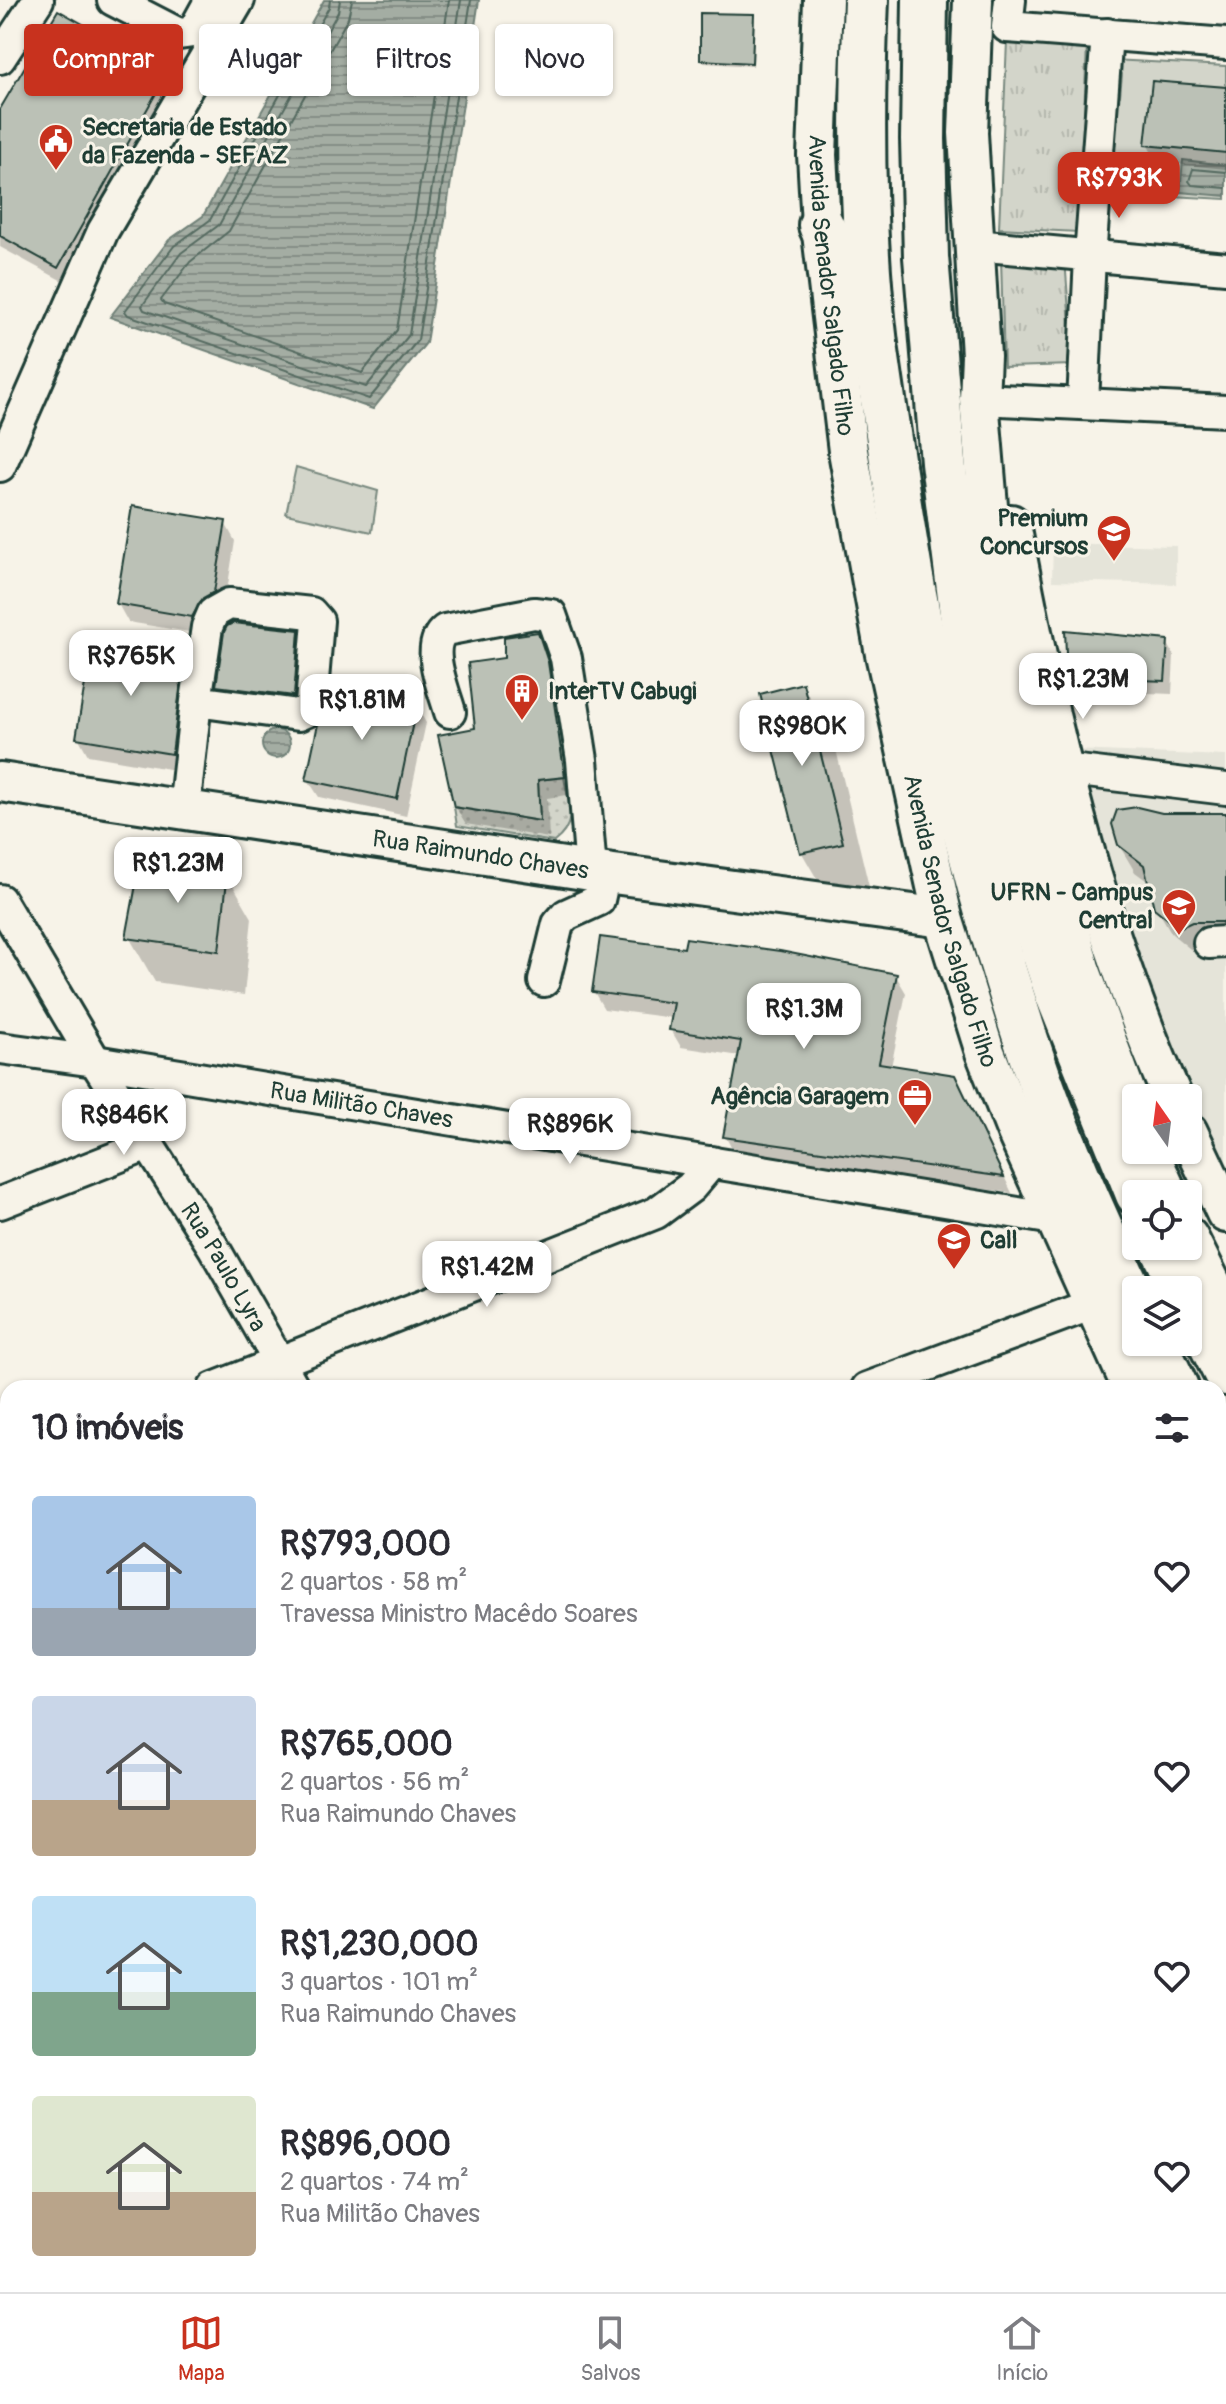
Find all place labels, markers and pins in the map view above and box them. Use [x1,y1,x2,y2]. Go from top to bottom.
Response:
place label: Secretaria de Estado da Fazenda - SEFAZ [82,113,289,170]
public building icon: Secretaria de Estado da Fazenda - SEFAZ [37,122,75,172]
pin: R$793K [1054,152,1184,220]
place label: Premium Concursos [980,504,1088,561]
school or university icon: Premium Concursos [1095,513,1133,563]
pin: R$765K [66,630,196,698]
pin: R$1.23M [1009,653,1157,721]
building icon: InterTV Cabugi [503,672,541,722]
pin: R$1.81M [288,674,436,742]
place label: InterTV Cabugi [548,677,697,706]
pin: R$980K [737,700,867,768]
pin: R$1.23M [104,837,252,905]
place label: UFRN - Campus Central [990,878,1153,935]
school or university icon: UFRN - Campus Central [1160,887,1198,937]
pin: R$1.3M [739,983,869,1051]
office icon: Agência Garagem [896,1077,934,1127]
place label: Agência Garagem [710,1082,889,1111]
pin: R$846K [59,1089,189,1157]
pin: R$896K [505,1098,635,1166]
school or university icon: Call [935,1221,973,1271]
place label: Call [980,1226,1017,1255]
pin: R$1.42M [413,1241,561,1309]

